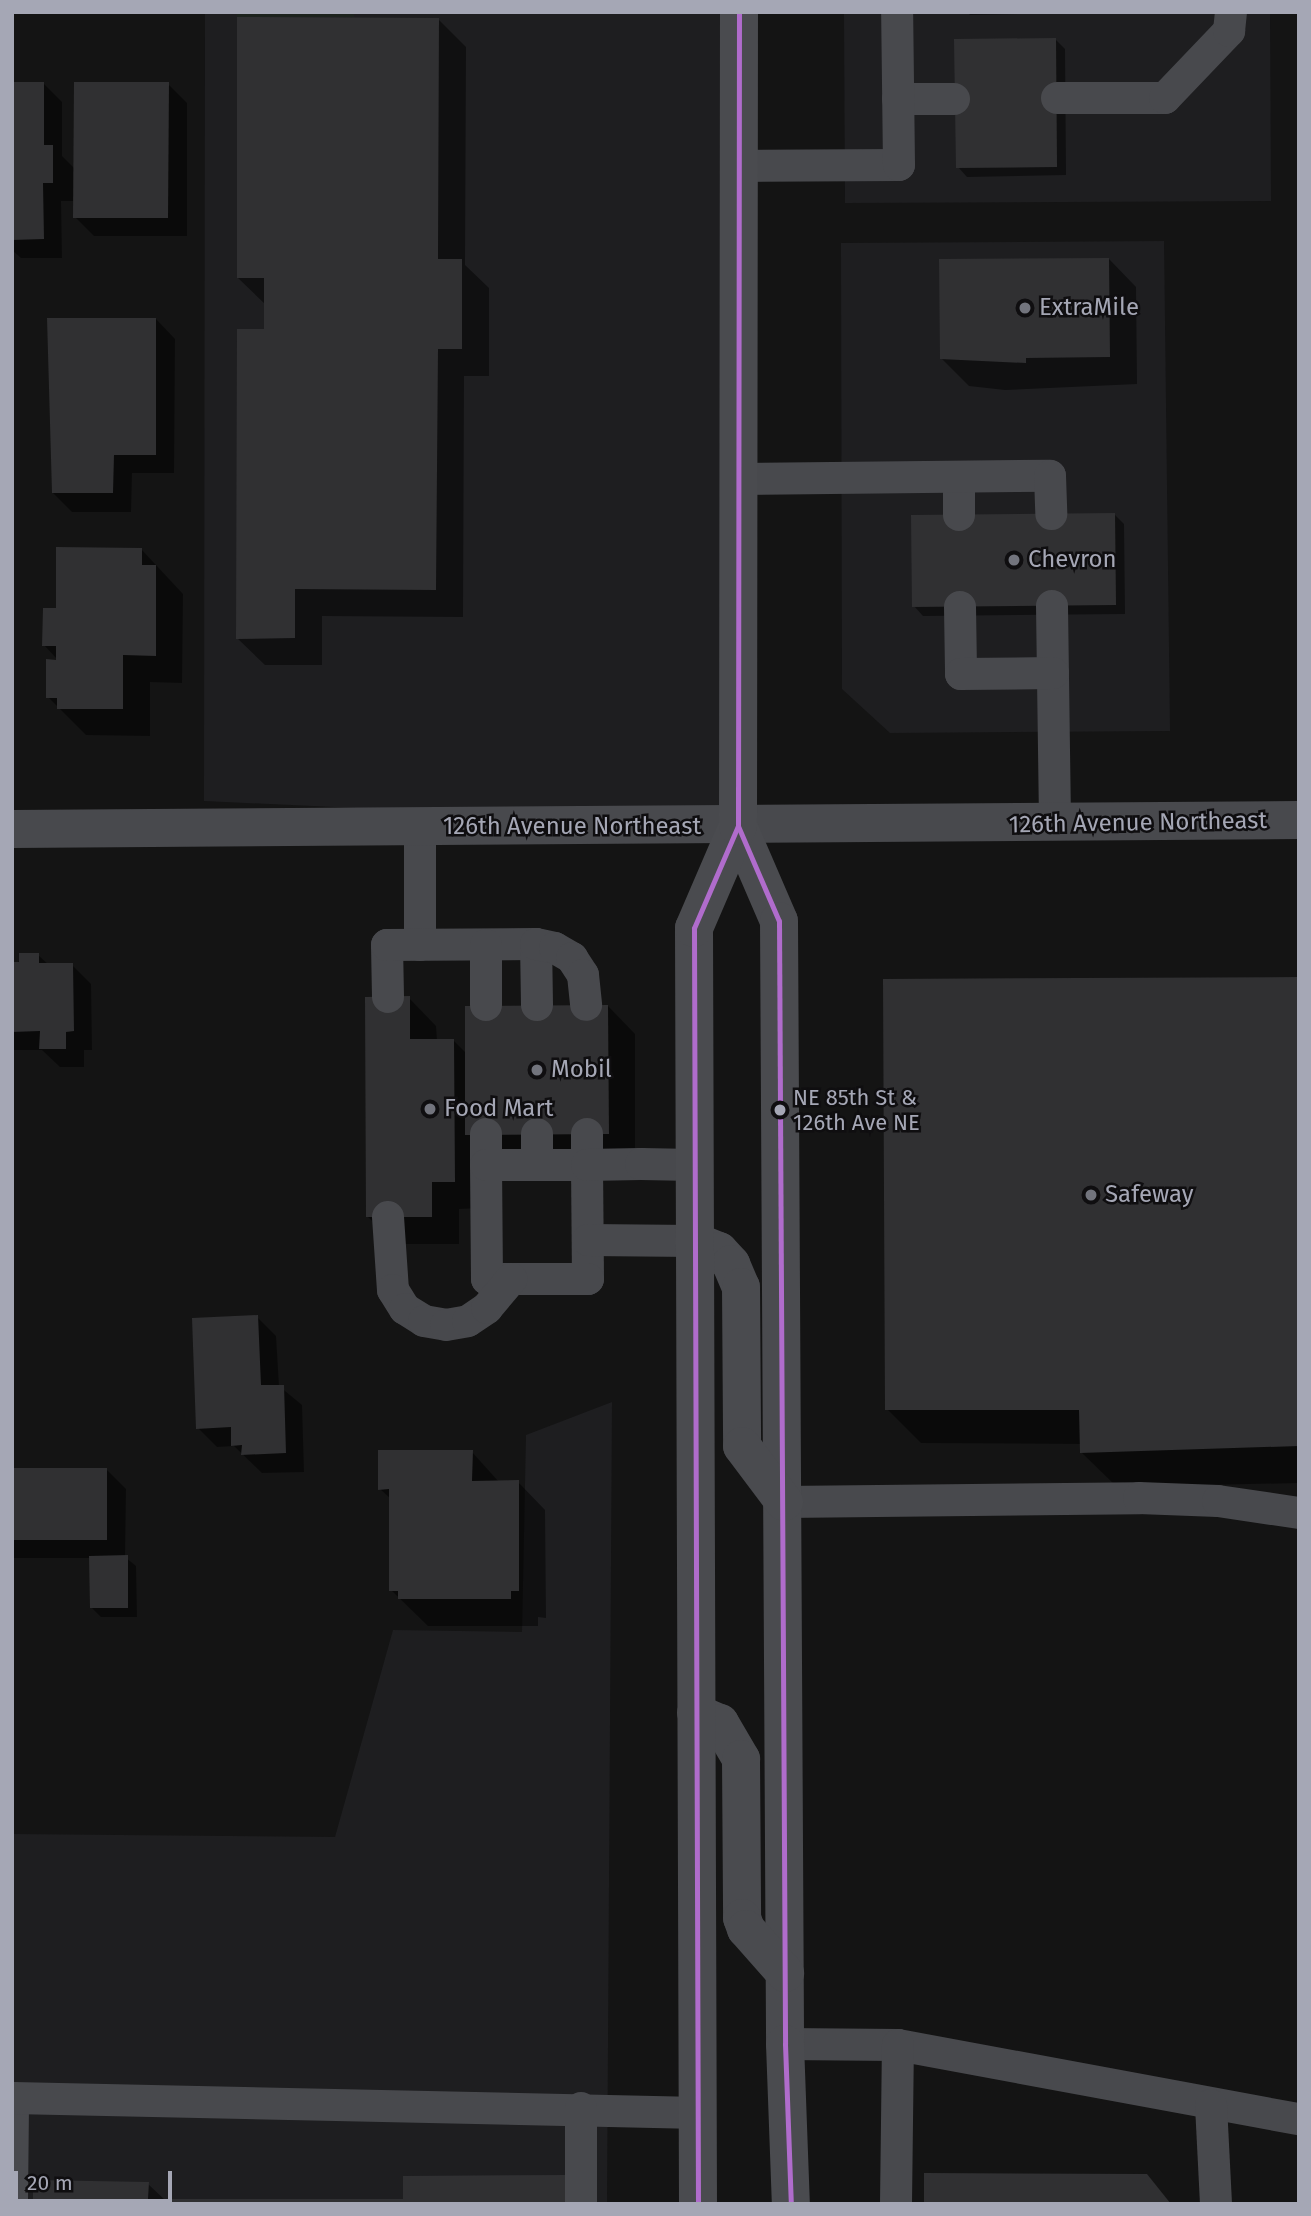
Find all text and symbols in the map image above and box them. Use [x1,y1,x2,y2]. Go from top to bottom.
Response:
place label: ExtraMile [1039,294,1139,322]
marker: ExtraMile [1017,300,1033,316]
place label: Chevron [1028,546,1117,574]
marker: Chevron [1006,552,1022,568]
street label: 126th Avenue Northeast [1009,806,1267,840]
street label: 126th Avenue Northeast [443,813,701,841]
place label: Mobil [551,1056,612,1084]
marker: Mobil [529,1062,545,1078]
place label: NE 85th St & 126th Ave NE [793,1084,920,1136]
place label: Food Mart [444,1095,553,1123]
marker: Food Mart [422,1101,438,1117]
marker: NE 85th St & 126th Ave NE [773,1103,787,1117]
place label: Safeway [1105,1181,1193,1209]
marker: Safeway [1083,1187,1099,1203]
scale bar [18,2156,175,2200]
text: 20 m [27,2170,73,2196]

